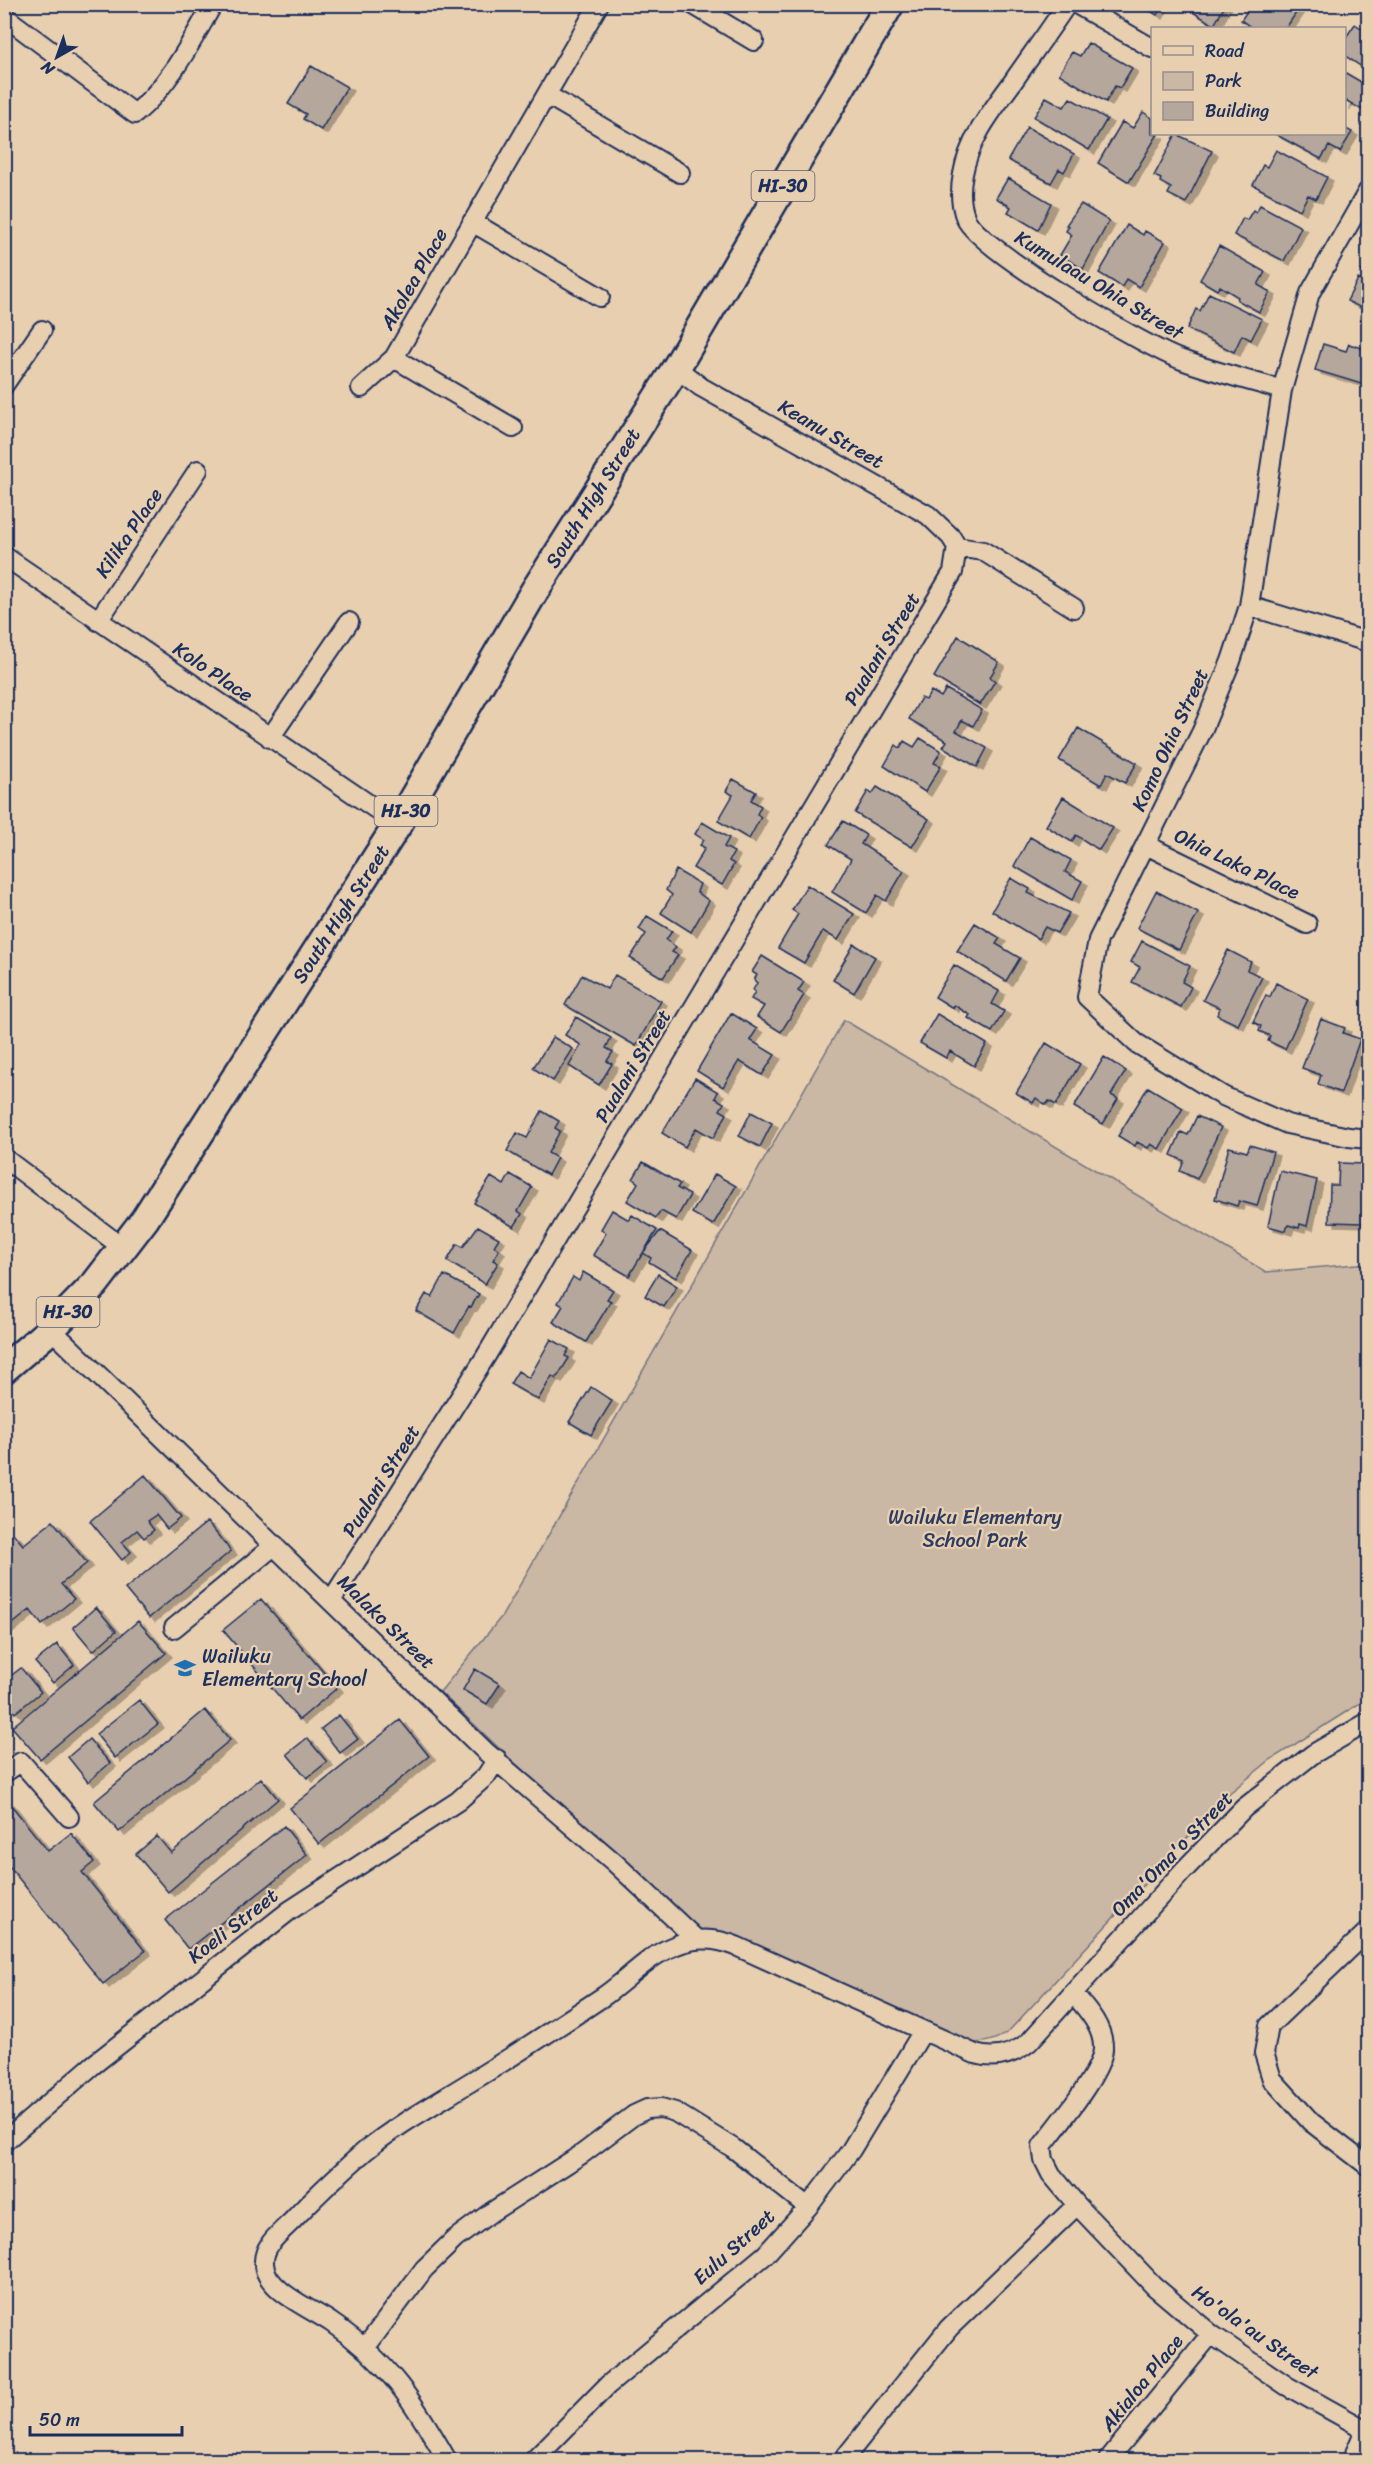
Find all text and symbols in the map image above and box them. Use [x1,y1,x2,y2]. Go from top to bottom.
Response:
north arrow [27,27,87,87]
legend [1151,27,1346,135]
text: Road [1205,35,1245,67]
text: N [33,53,62,83]
text: Park [1205,65,1242,97]
text: Building [1205,95,1269,127]
road number: HI-30 [752,171,814,201]
street label: Kumulaau Ohia Street [1008,220,1191,350]
street label: Akolea Place [370,221,457,338]
street label: Keanu Street [771,389,891,479]
street label: South High Street [536,421,650,575]
street label: Kilika Place [86,481,172,585]
street label: Pualani Street [834,585,930,713]
street label: Kolo Place [165,632,261,712]
street label: Komo Ohia Street [1121,662,1219,818]
road number: HI-30 [374,796,438,826]
street label: Ohia Laka Place [1168,818,1306,910]
street label: South High Street [283,837,399,991]
street label: Pualani Street [585,1002,681,1130]
road number: HI-30 [36,1297,100,1327]
street label: Pualani Street [332,1417,430,1544]
park label: Wailuku Elementary School Park [888,1500,1062,1558]
street label: Malako Street [329,1566,444,1679]
place label: Wailuku Elementary School [202,1639,367,1697]
school or university icon: Wailuku Elementary School [173,1656,197,1680]
street label: Oma'Oma'o Street [1102,1782,1242,1925]
street label: Koeli Street [180,1879,286,1973]
street label: Eulu Street [685,2200,784,2294]
street label: Ho'ola'au Street [1184,2275,1327,2390]
street label: Akialoa Place [1091,2326,1193,2441]
scale bar [30,2399,182,2437]
text: 50 m [39,2404,80,2436]

